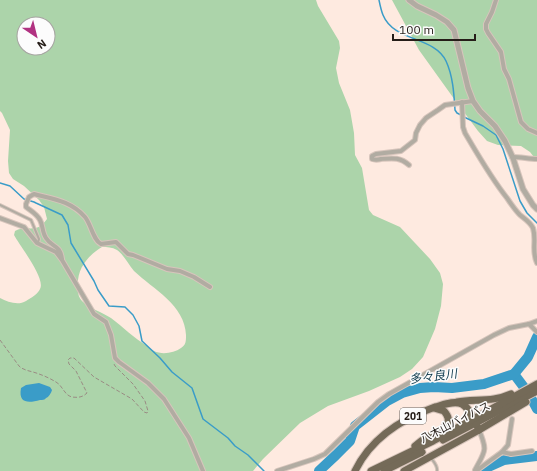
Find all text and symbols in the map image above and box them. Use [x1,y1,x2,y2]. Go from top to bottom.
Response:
north arrow [16,16,56,56]
scale bar [393,16,475,42]
text: 100 m [399,22,434,37]
text: N [34,36,49,52]
water label: 多々良川 [408,365,460,386]
street label: 八木山バイパス [418,398,492,446]
road number: 201 [400,408,426,424]

